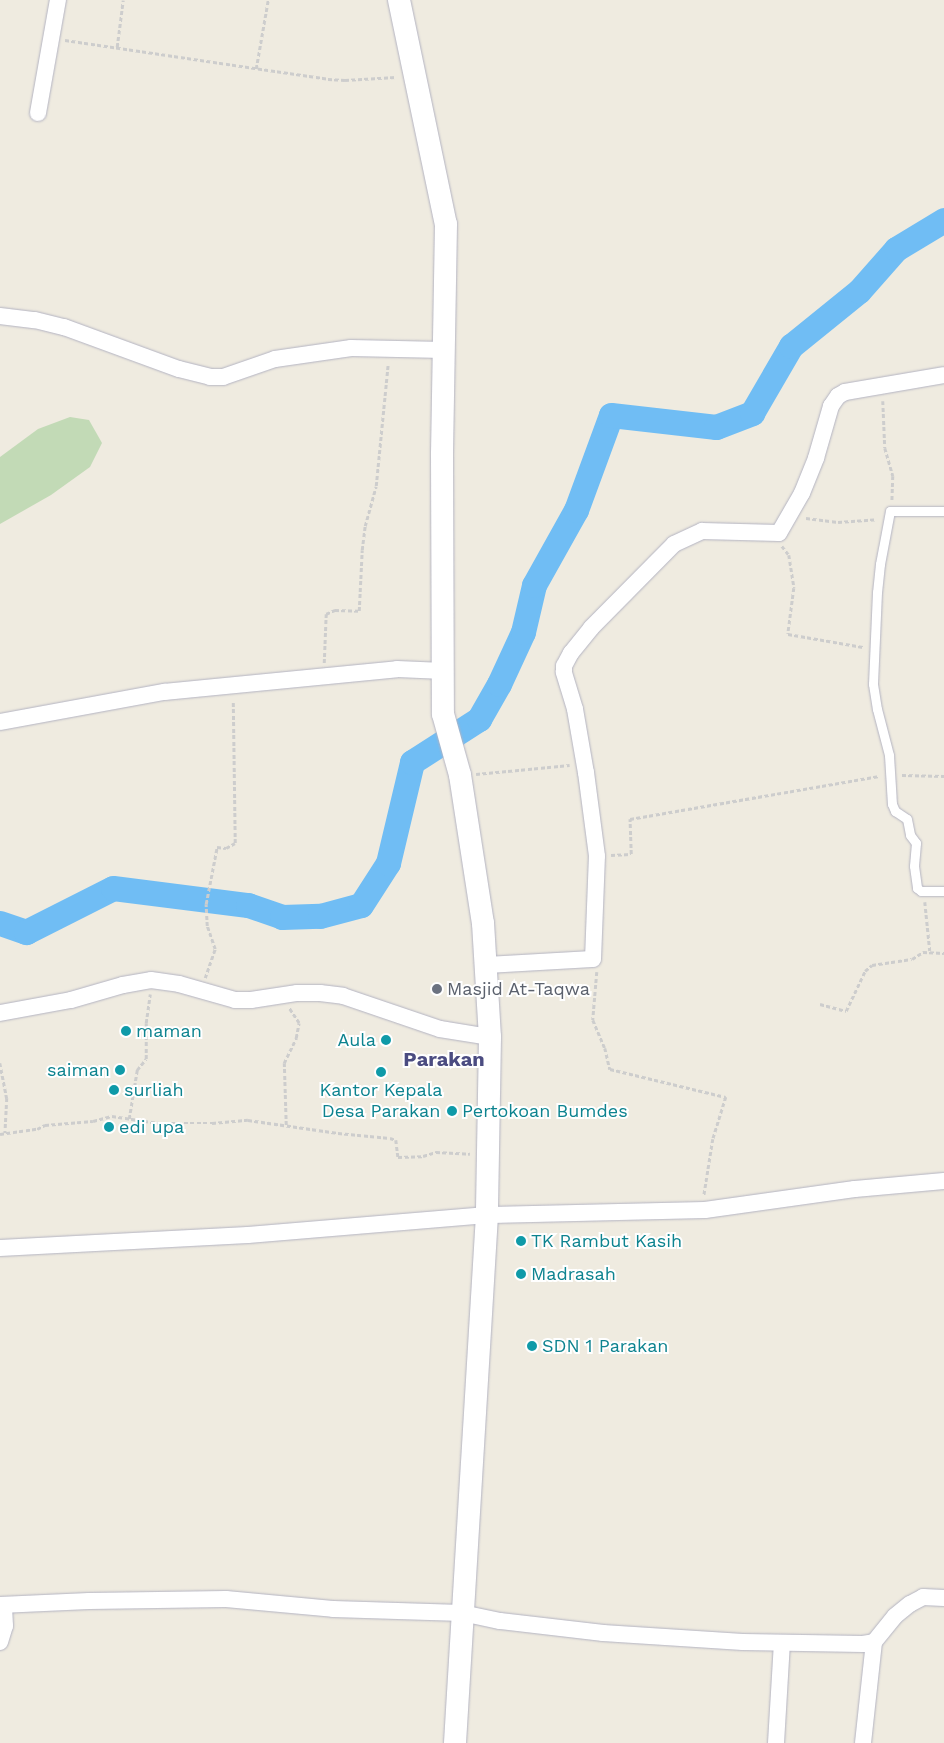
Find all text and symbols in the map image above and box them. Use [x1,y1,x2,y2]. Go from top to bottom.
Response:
place label: Masjid At-Taqwa [447,978,591,1000]
marker: Masjid At-Taqwa [431,983,443,995]
place label: maman [136,1020,202,1042]
marker: maman [120,1025,132,1037]
place label: Aula [337,1029,376,1051]
marker: Aula [380,1034,392,1046]
district label: Parakan [403,1047,485,1071]
place label: saiman [47,1059,110,1081]
marker: saiman [114,1064,126,1076]
marker: Kantor Kepala Desa Parakan [375,1066,387,1078]
place label: surliah [124,1079,184,1101]
place label: Kantor Kepala Desa Parakan [319,1080,443,1122]
marker: surliah [108,1084,120,1096]
place label: Pertokoan Bumdes [462,1100,628,1122]
marker: Pertokoan Bumdes [446,1105,458,1117]
place label: edi upa [119,1116,184,1138]
marker: edi upa [103,1121,115,1133]
place label: TK Rambut Kasih [531,1230,682,1252]
marker: TK Rambut Kasih [515,1235,527,1247]
place label: Madrasah [531,1263,616,1285]
marker: Madrasah [515,1268,527,1280]
place label: SDN 1 Parakan [542,1335,669,1357]
marker: SDN 1 Parakan [526,1340,538,1352]

